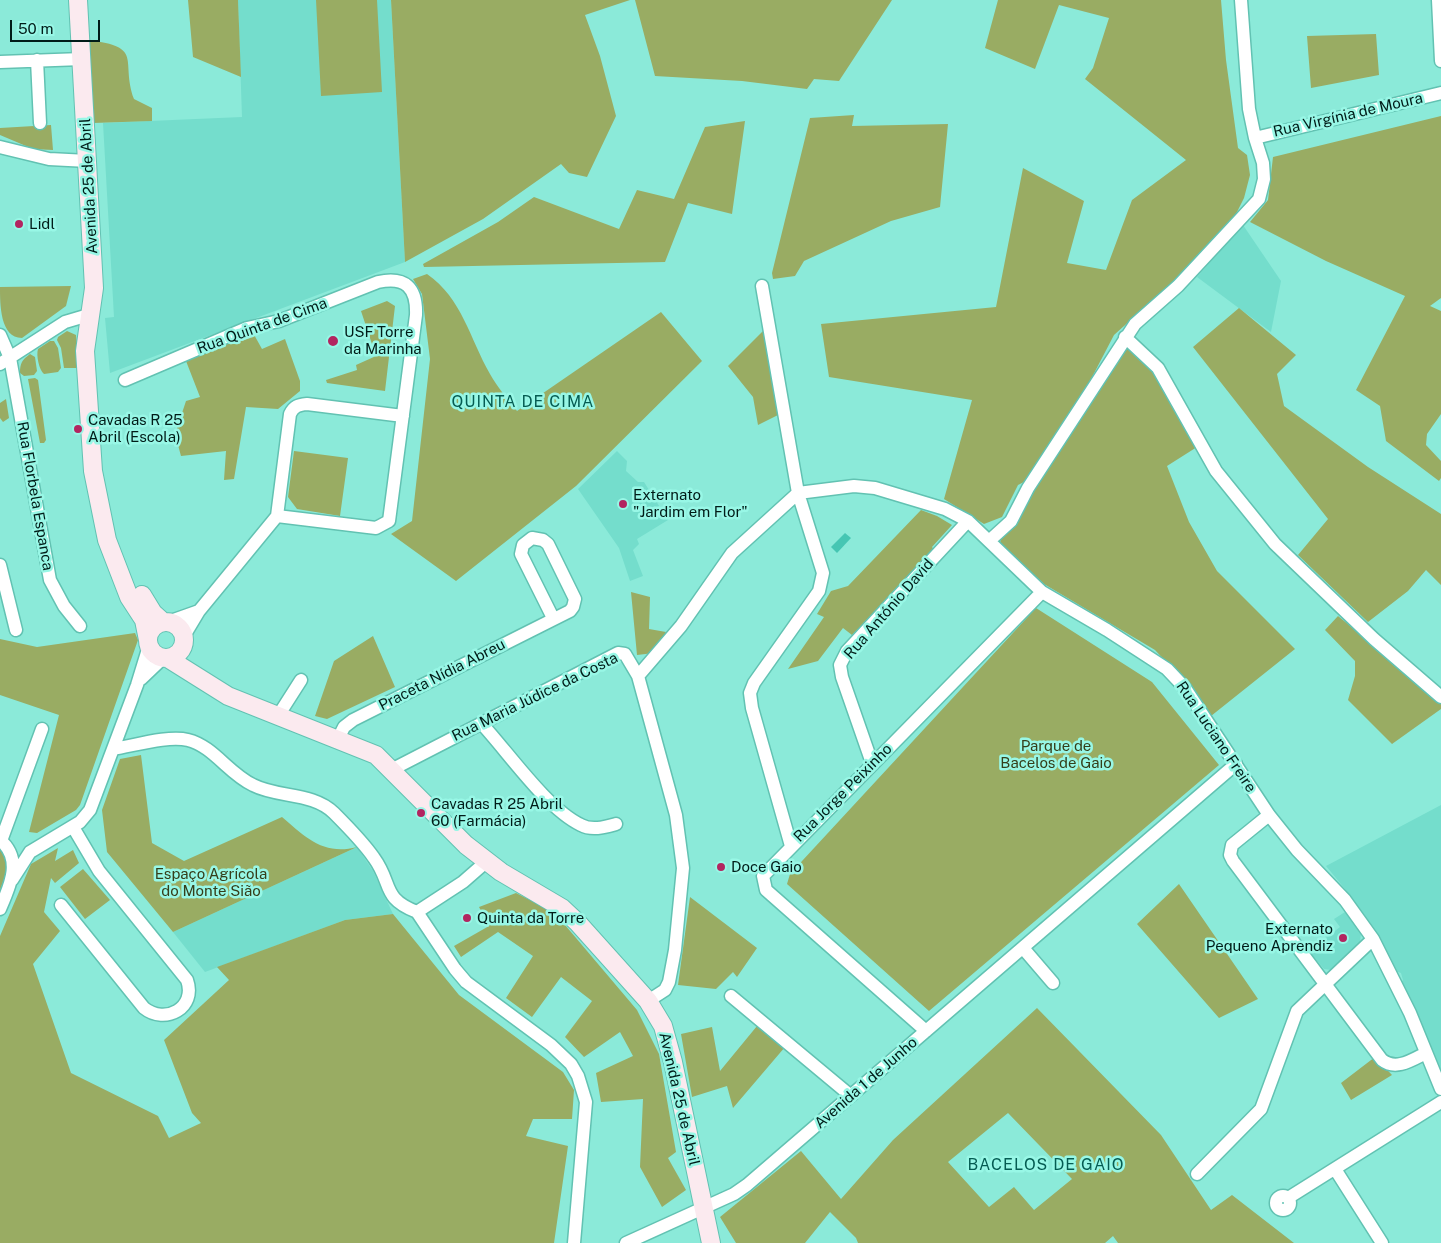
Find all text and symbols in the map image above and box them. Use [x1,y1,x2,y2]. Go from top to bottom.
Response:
scale bar [12,10,102,42]
text: 50 m [18,20,53,37]
street label: Rua Virgínia de Moura [1271,89,1425,141]
street label: Avenida 25 de Abril [76,118,102,254]
place label: Lidl [29,215,55,233]
marker: Lidl [13,218,25,230]
street label: Rua Quinta de Cima [195,294,329,358]
place label: USF Torre da Marinha [344,323,422,358]
marker: USF Torre da Marinha [326,334,340,348]
district label: QUINTA DE CIMA [450,392,596,412]
place label: Cavadas R 25 Abril (Escola) [88,411,183,446]
street label: Rua Florbela Espanca [13,420,57,572]
marker: Cavadas R 25 Abril (Escola) [72,423,84,435]
place label: Externato "Jardim em Flor" [633,486,748,521]
marker: Externato "Jardim em Flor" [617,498,629,510]
street label: Rua António David [841,555,937,663]
street label: Praceta Nídia Abreu [376,635,508,715]
street label: Rua Maria Júdice da Costa [449,649,621,745]
street label: Rua Luciano Freire [1172,678,1260,796]
park label: Parque de Bacelos de Gaio [1000,737,1112,772]
street label: Rua Jorge Peixinho [790,740,896,846]
place label: Cavadas R 25 Abril 60 (Farmácia) [431,795,563,830]
marker: Cavadas R 25 Abril 60 (Farmácia) [415,807,427,819]
place label: Doce Gaio [731,858,802,876]
marker: Doce Gaio [715,861,727,873]
park label: Espaço Agrícola do Monte Sião [155,865,267,900]
place label: Quinta da Torre [477,909,584,927]
marker: Quinta da Torre [461,912,473,924]
place label: Externato Pequeno Aprendiz [1206,920,1333,955]
marker: Externato Pequeno Aprendiz [1337,932,1349,944]
street label: Avenida 25 de Abril [655,1031,703,1167]
street label: Avenida 1 de Junho [811,1034,921,1132]
district label: BACELOS DE GAIO [966,1155,1126,1175]

